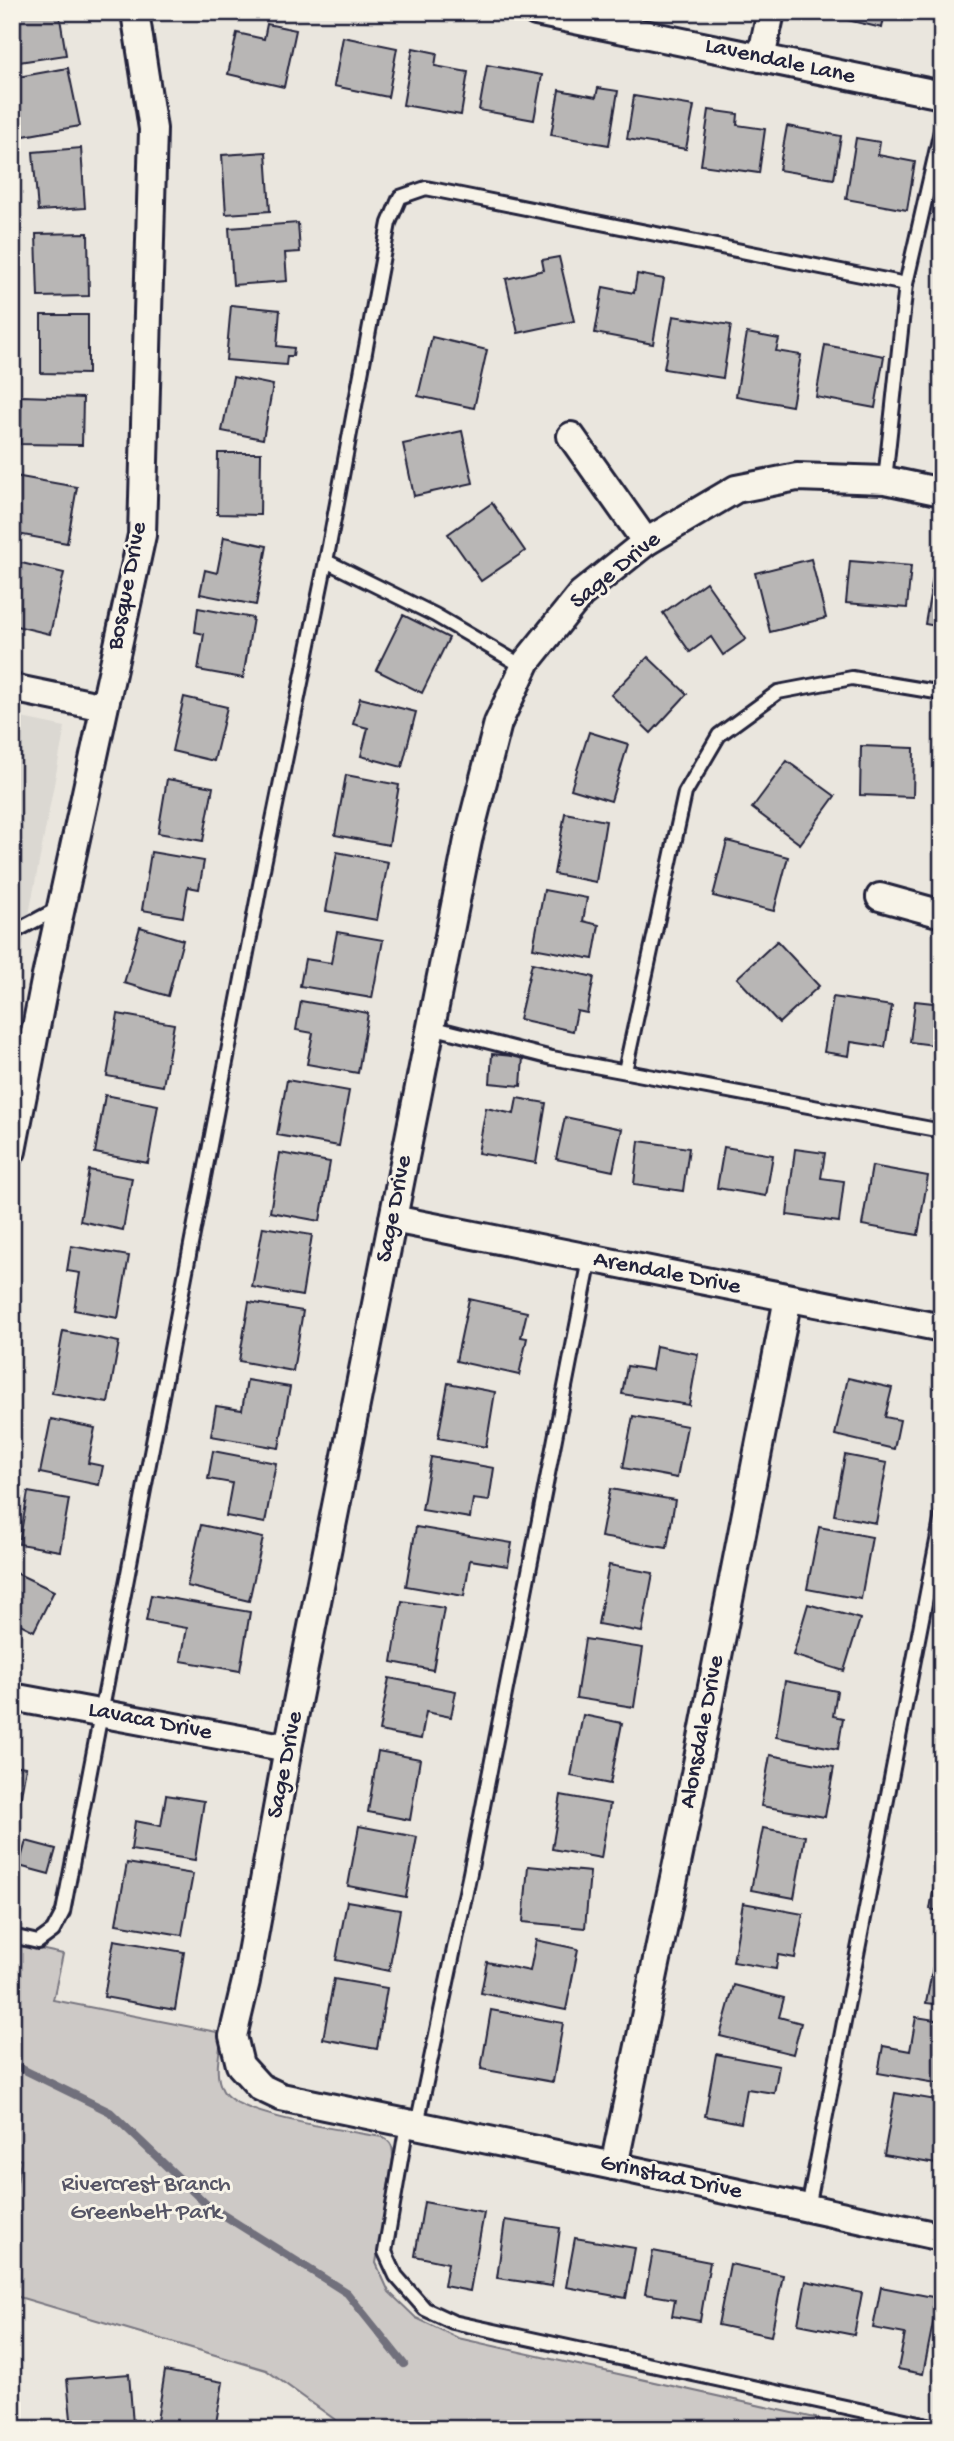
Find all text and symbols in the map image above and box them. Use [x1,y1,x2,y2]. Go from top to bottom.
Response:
street label: Lavendale Lane [702,32,859,92]
street label: Bosque Drive [101,519,155,653]
street label: Sage Drive [565,525,668,616]
street label: Sage Drive [370,1152,420,1265]
street label: Arendale Drive [591,1246,744,1303]
street label: Alonsdale Drive [674,1652,732,1811]
street label: Lavaca Drive [86,1696,215,1748]
street label: Sage Drive [261,1708,311,1821]
street label: Grinstad Drive [597,2149,745,2207]
park label: Rivercrest Branch Greenbelt Park [61,2171,231,2228]

